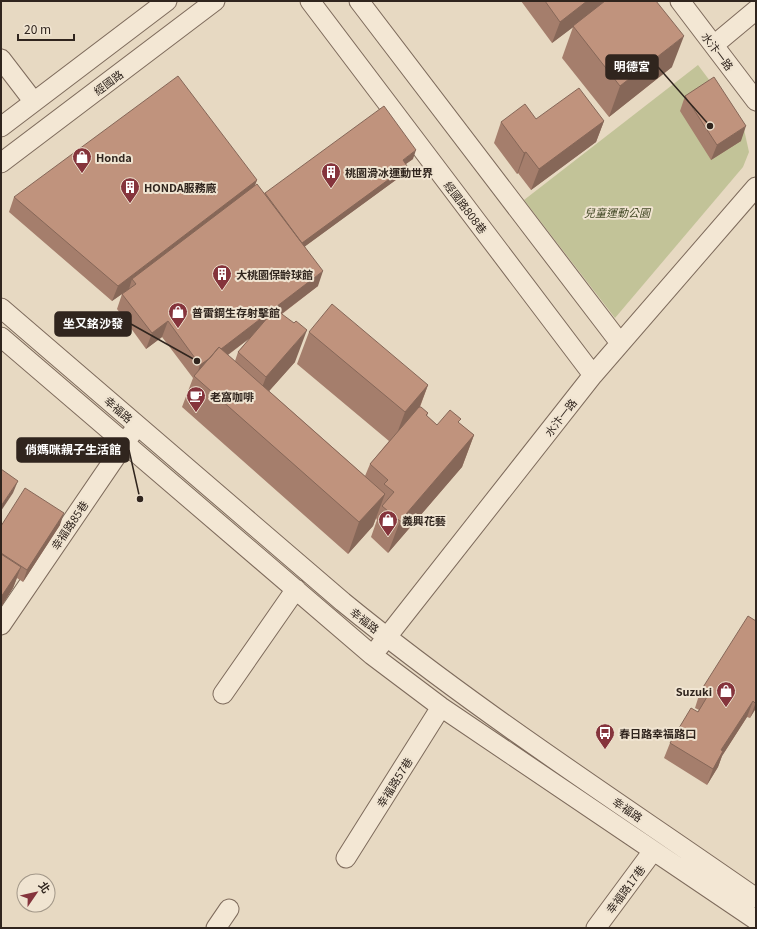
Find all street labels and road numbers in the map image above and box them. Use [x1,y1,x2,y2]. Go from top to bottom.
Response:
street label: 水汴一路 [698,29,738,73]
street label: 經國路 [90,66,126,98]
street label: 經國路808巷 [441,177,491,237]
street label: 幸福路 [101,392,137,426]
street label: 水汴一路 [540,395,580,439]
street label: 幸福路85巷 [47,497,91,553]
street label: 幸福路 [347,604,383,636]
street label: 幸福路57巷 [372,754,416,810]
street label: 幸福路 [610,793,646,825]
street label: 幸福路17巷 [602,862,648,916]

